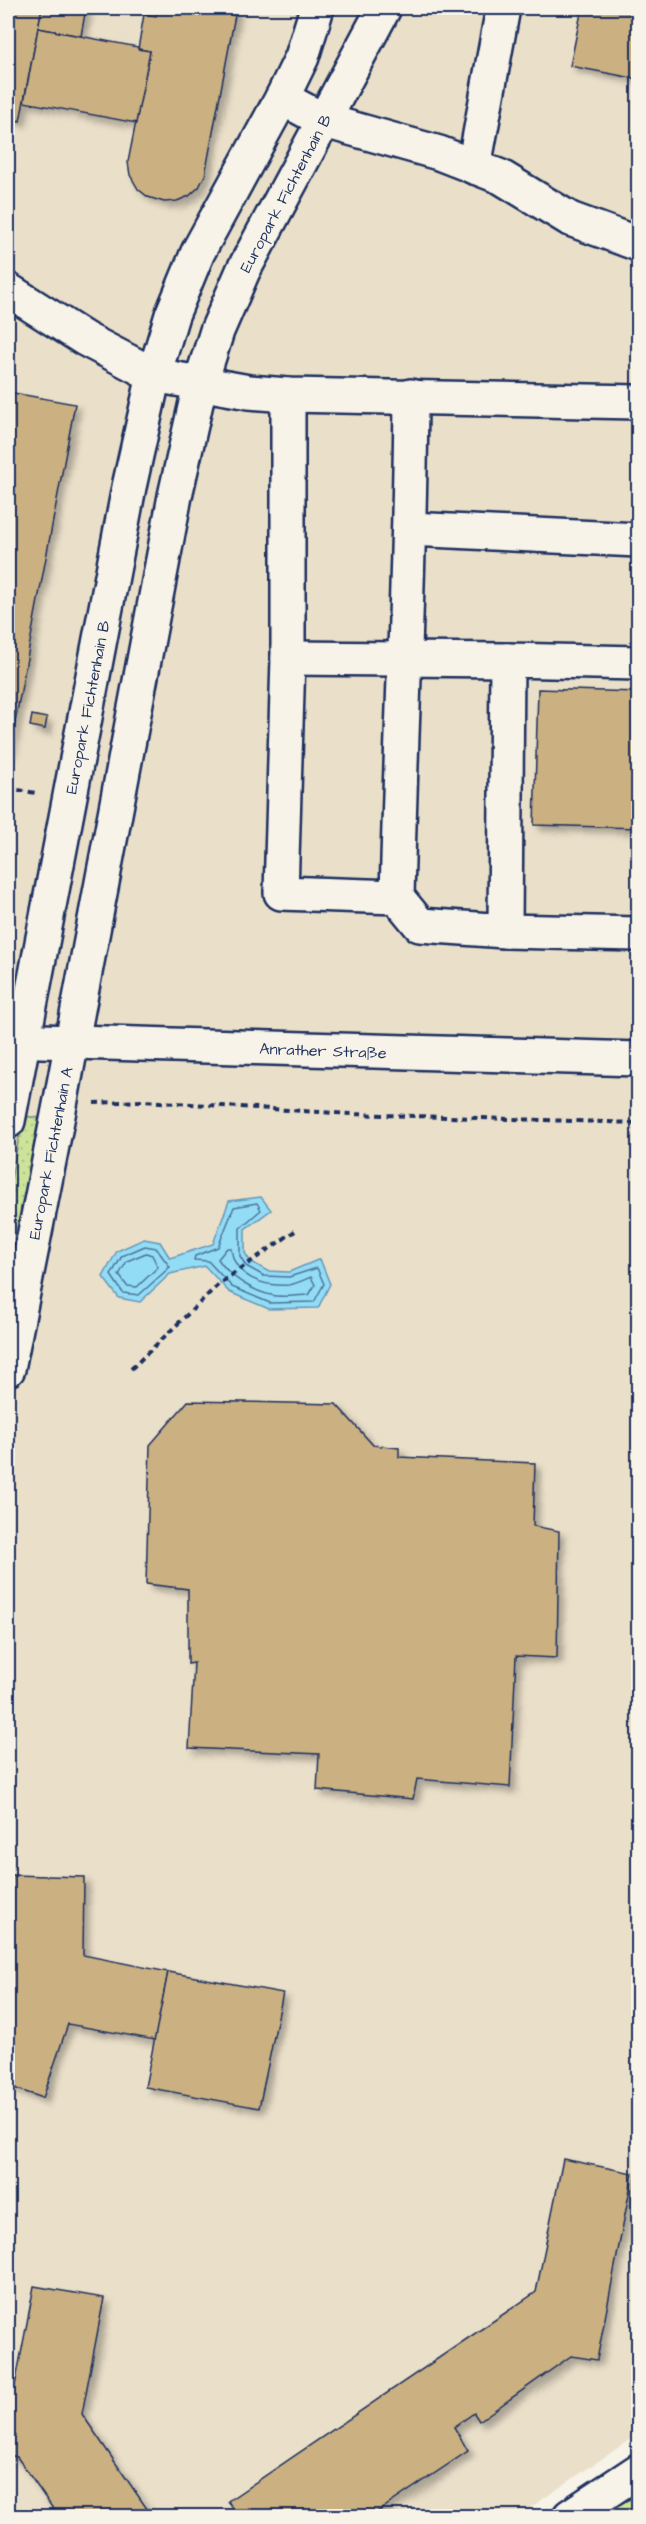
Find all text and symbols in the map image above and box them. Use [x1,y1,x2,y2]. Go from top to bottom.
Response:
street label: Europark Fichtenhain B [235,110,337,277]
street label: Europark Fichtenhain B [60,618,116,796]
street label: Anrather Straße [259,1038,387,1064]
street label: Europark Fichtenhain A [23,1065,79,1241]

